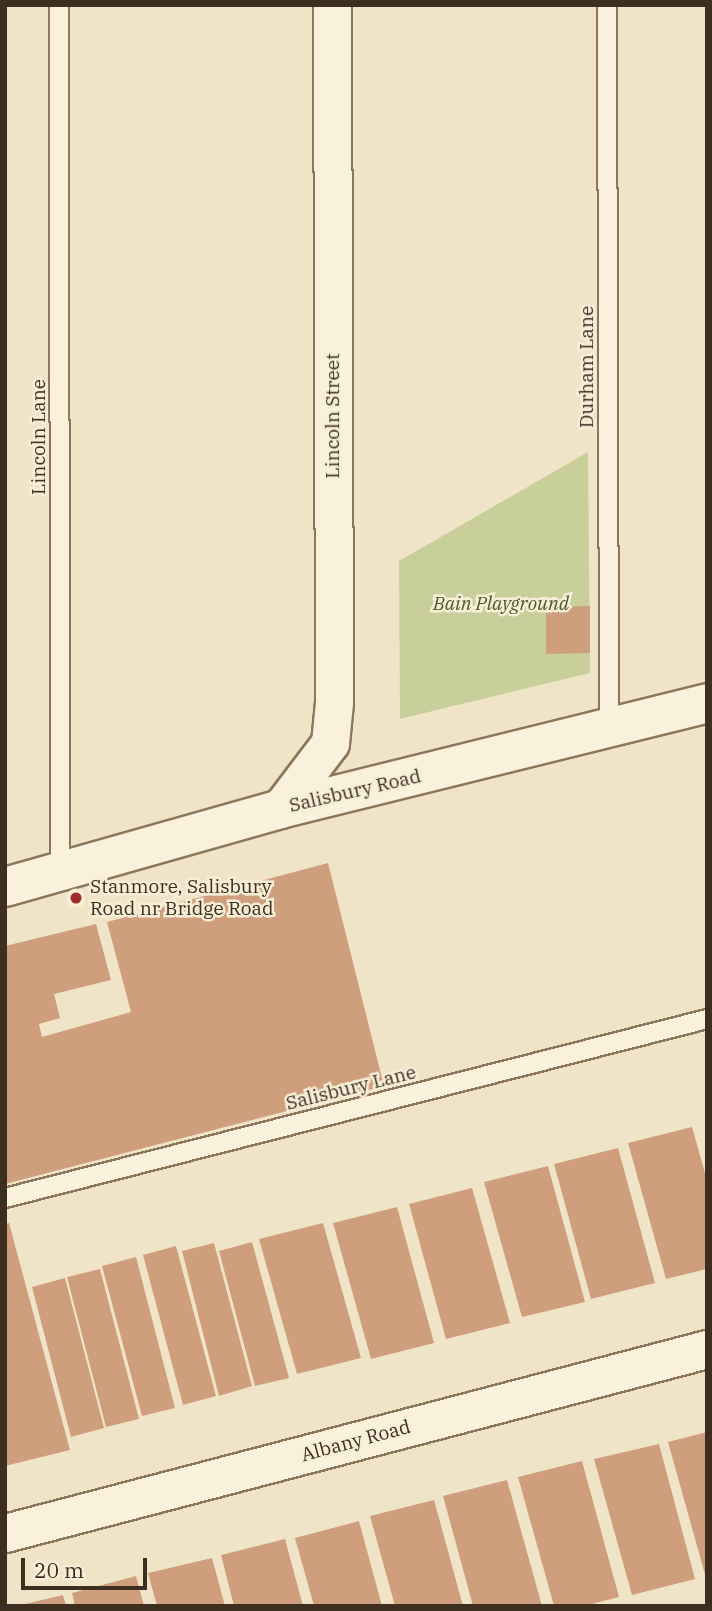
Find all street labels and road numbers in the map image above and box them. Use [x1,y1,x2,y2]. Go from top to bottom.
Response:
street label: Durham Lane [576,306,598,428]
street label: Lincoln Street [322,353,344,479]
street label: Lincoln Lane [28,379,50,495]
street label: Salisbury Road [287,765,423,817]
street label: Salisbury Lane [284,1061,418,1115]
street label: Albany Road [299,1415,413,1467]

